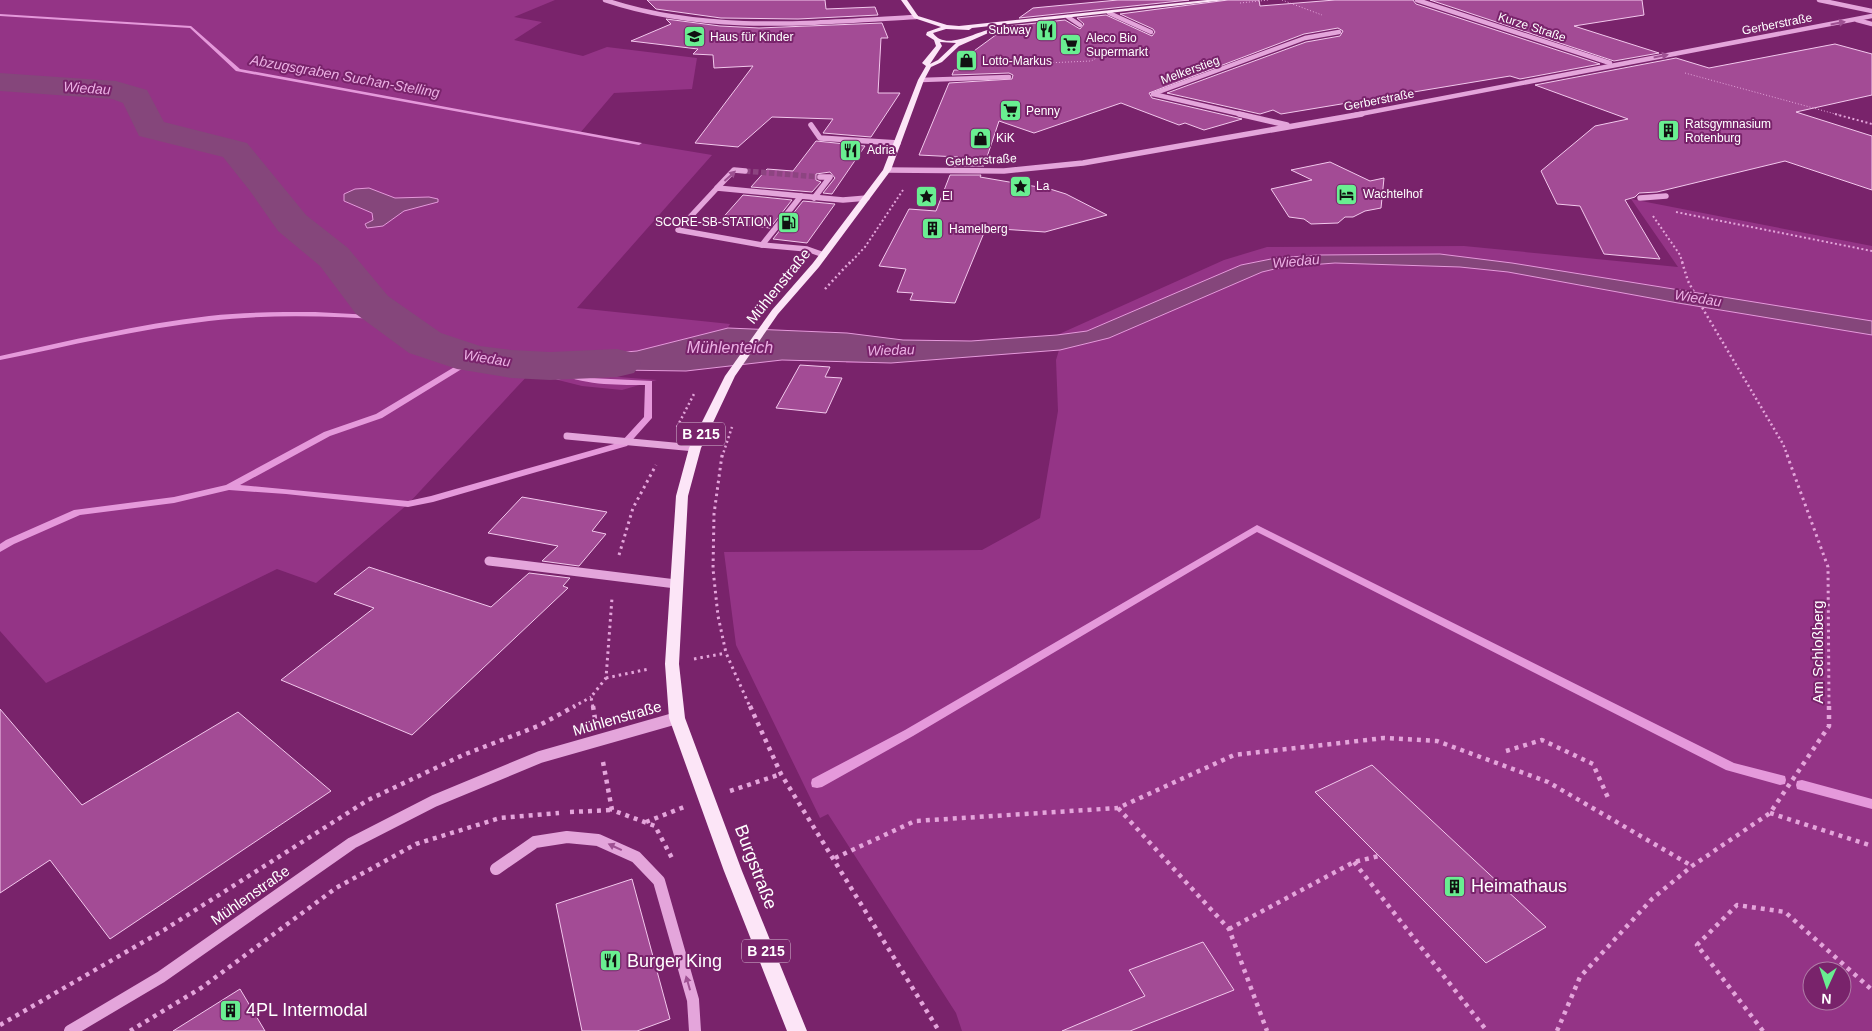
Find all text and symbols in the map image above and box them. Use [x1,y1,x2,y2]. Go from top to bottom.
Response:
street label: Kurze Straße [1496,9,1568,45]
street label: Gerberstraße [1741,10,1814,38]
restaurant icon: Subway [1035,18,1059,42]
one-way arrow [1830,18,1846,26]
place label: Subway [988,23,1031,37]
school or university icon: Haus für Kinder [682,25,706,49]
place label: Haus für Kinder [710,30,793,44]
place label: Aleco Bio Supermarkt [1086,31,1149,59]
supermarket icon: Aleco Bio Supermarkt [1058,33,1082,57]
shop icon: Lotto-Markus [954,49,978,73]
water label: Abzugsgraben Suchan-Stelling [248,51,441,101]
one-way arrow [1653,51,1669,59]
street label: Melkerstieg [1159,53,1221,87]
place label: Lotto-Markus [982,54,1052,68]
water label: Wiedau [63,78,111,98]
street label: Gerberstraße [1343,86,1416,114]
supermarket icon: Penny [998,99,1022,123]
place label: Penny [1026,104,1060,118]
place label: Ratsgymnasium Rotenburg [1685,117,1771,145]
building icon: Ratsgymnasium Rotenburg [1657,119,1681,143]
shop icon: KiK [968,126,992,150]
place label: KiK [996,131,1015,145]
restaurant icon: Adria [839,138,863,162]
place label: Adria [867,143,895,157]
street label: Gerberstraße [945,151,1017,169]
one-way arrow [724,170,736,182]
place icon: La [1008,174,1032,198]
place label: La [1036,179,1050,193]
hotel icon: Wachtelhof [1335,182,1359,206]
place icon: El [914,184,938,208]
place label: Wachtelhof [1363,187,1423,201]
place label: El [942,189,953,203]
fuel station icon: SCORE-SB-STATION [776,210,800,234]
place label: SCORE-SB-STATION [655,215,772,229]
building icon: Hamelberg [921,217,945,241]
place label: Hamelberg [949,222,1008,236]
street label: Mühlenstraße [743,245,813,327]
water label: Wiedau [1272,251,1320,271]
water label: Wiedau [1673,286,1723,310]
water label: Mühlenteich [687,339,773,356]
water label: Wiedau [867,341,915,359]
water label: Wiedau [462,346,512,370]
road number: B 215 [677,422,725,446]
street label: Am Schloßberg [1809,600,1826,704]
street label: Mühlenstraße [571,697,663,739]
street label: Burgstraße [731,822,781,912]
one-way arrow [608,843,622,851]
street label: Mühlenstraße [208,862,292,928]
building icon: Heimathaus [1443,874,1467,898]
place label: Heimathaus [1471,876,1567,896]
road number: B 215 [742,939,790,962]
restaurant icon: Burger King [599,949,623,973]
place label: Burger King [627,951,722,971]
north arrow [1802,961,1852,1011]
one-way arrow [684,975,692,990]
text: N [1821,991,1832,1007]
building icon: 4PL Intermodal [218,998,242,1022]
place label: 4PL Intermodal [246,1000,367,1020]

